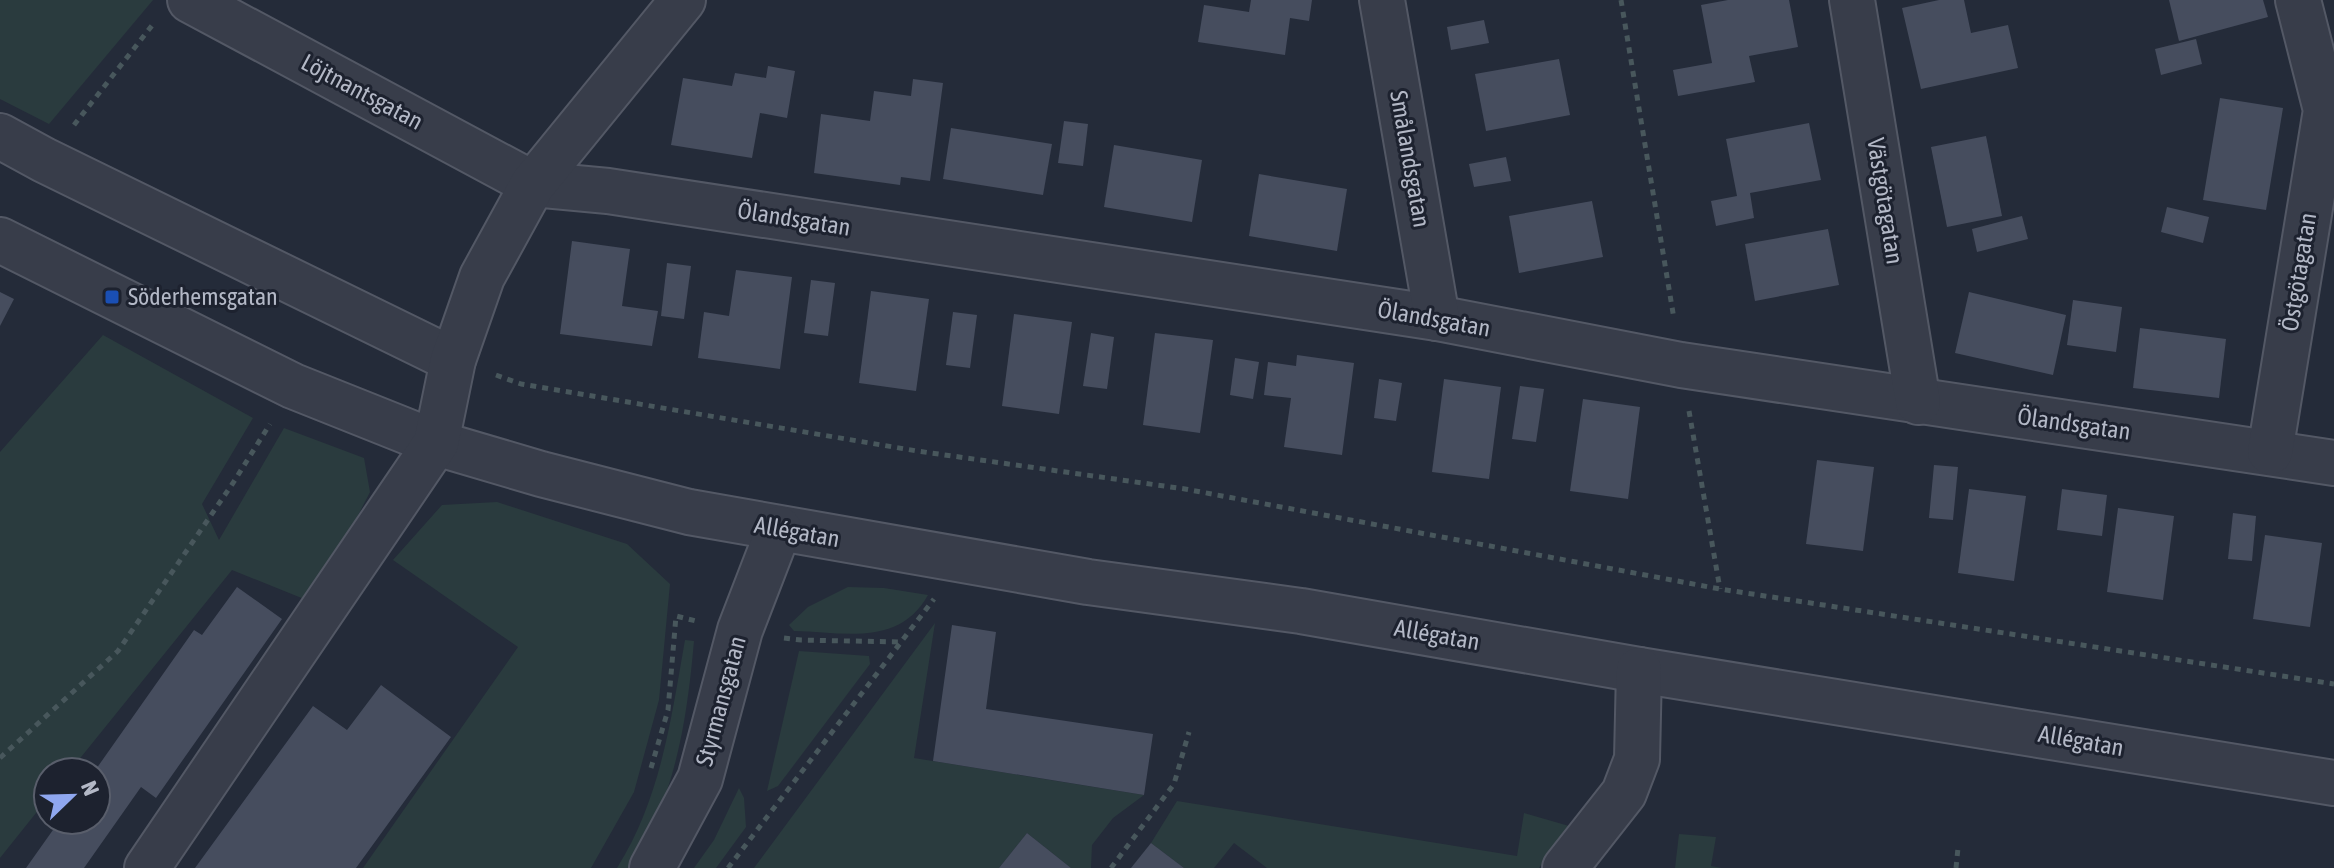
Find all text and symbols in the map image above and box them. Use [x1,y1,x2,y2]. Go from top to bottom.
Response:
street label: Löjtnantsgatan [297,48,428,135]
street label: Smålandsgatan [1385,88,1436,229]
street label: Västgötagatan [1862,136,1909,266]
street label: Ölandsgatan [736,196,852,241]
street label: Östgötagatan [2276,211,2321,333]
place label: Söderhemsgatan [128,283,278,310]
marker: Söderhemsgatan [103,288,121,306]
street label: Ölandsgatan [1376,295,1492,342]
street label: Ölandsgatan [2016,402,2132,445]
street label: Allégatan [752,511,842,552]
street label: Allégatan [1392,614,1482,655]
street label: Styrmansgatan [690,633,751,769]
street label: Allégatan [2036,720,2126,761]
north arrow [32,756,112,836]
text: N [76,777,105,799]

